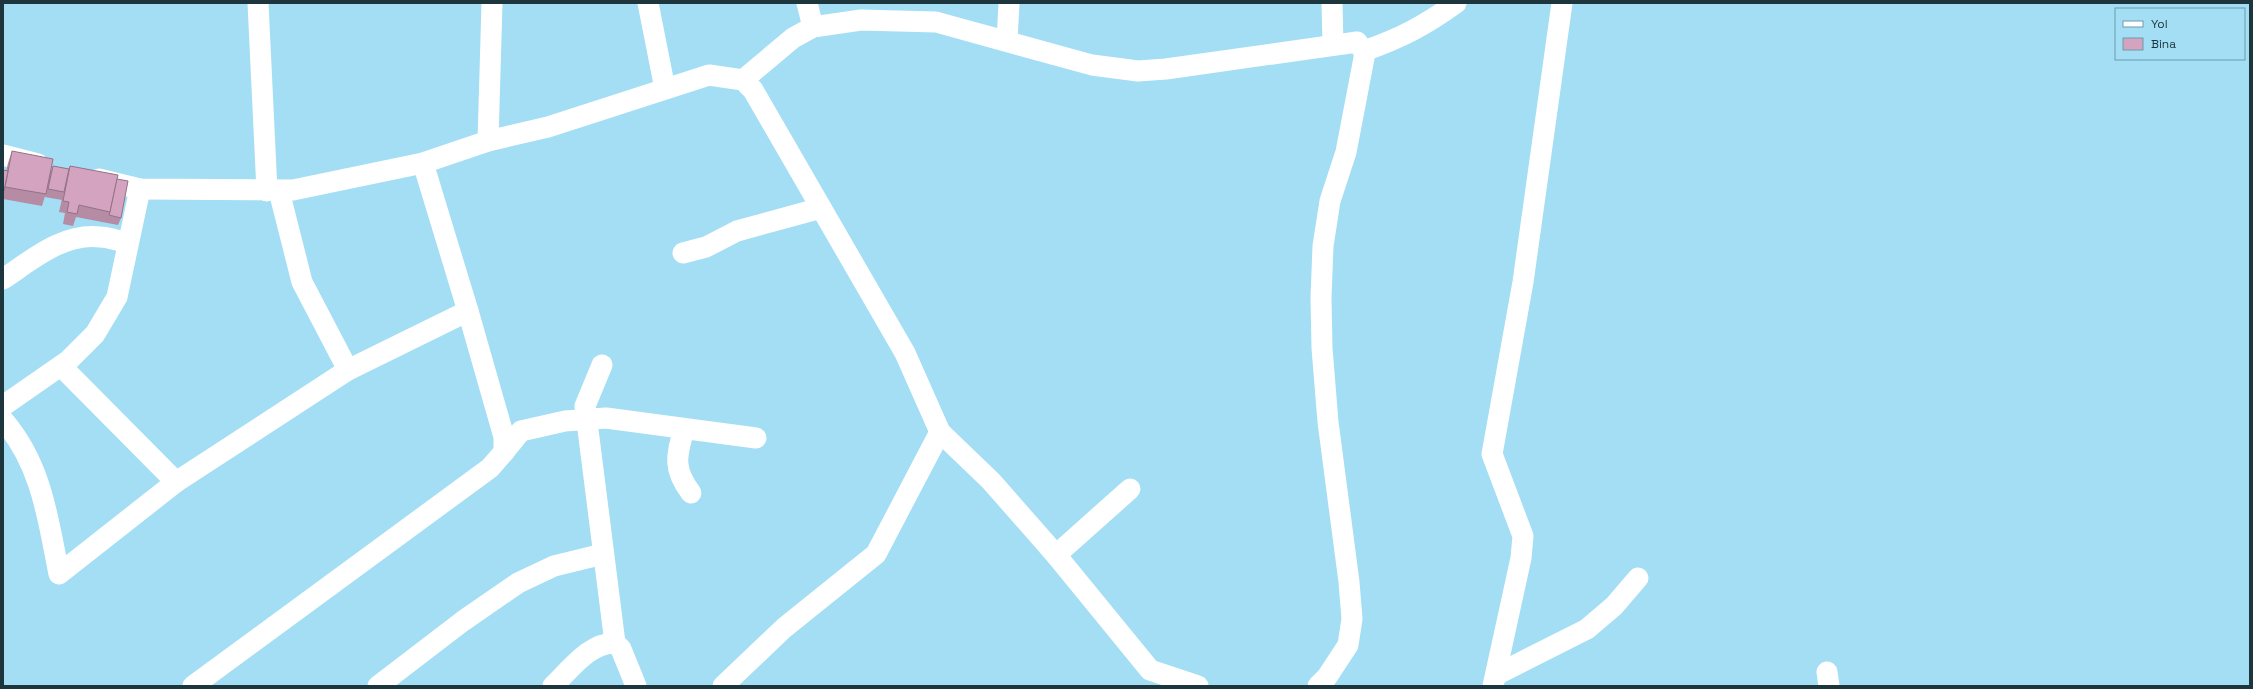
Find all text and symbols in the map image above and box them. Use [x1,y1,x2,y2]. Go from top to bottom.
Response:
legend [2115,8,2245,60]
text: Yol [2151,16,2168,32]
text: Bina [2151,36,2176,52]

